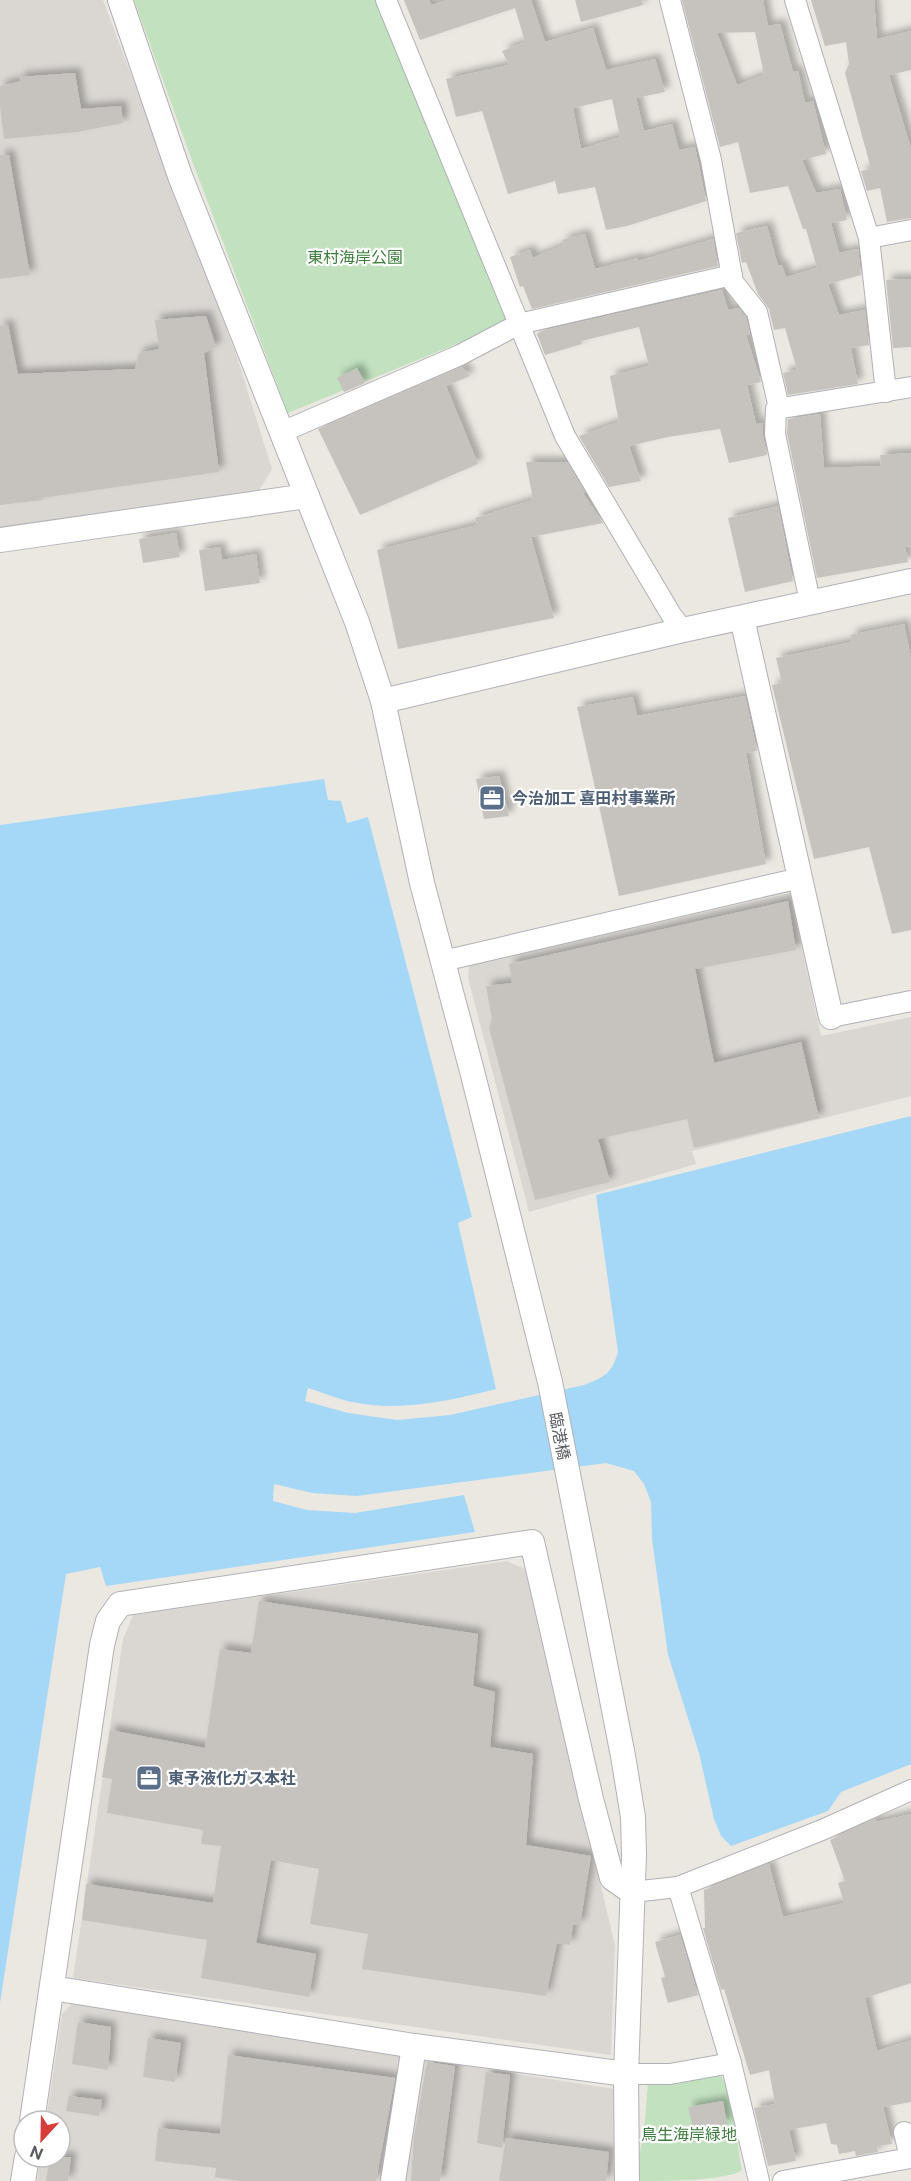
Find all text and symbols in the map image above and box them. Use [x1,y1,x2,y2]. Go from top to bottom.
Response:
park label: 東村海岸公園 [307,248,403,267]
office icon: 今治加工 喜田村事業所 [477,783,507,813]
place label: 今治加工 喜田村事業所 [512,789,676,808]
street label: 臨港橋 [546,1411,573,1461]
office icon: 東予液化ガス本社 [134,1763,164,1793]
place label: 東予液化ガス本社 [168,1769,296,1788]
north arrow [12,2109,72,2169]
park label: 鳥生海岸緑地 [641,2125,737,2144]
text: N [27,2141,46,2164]

